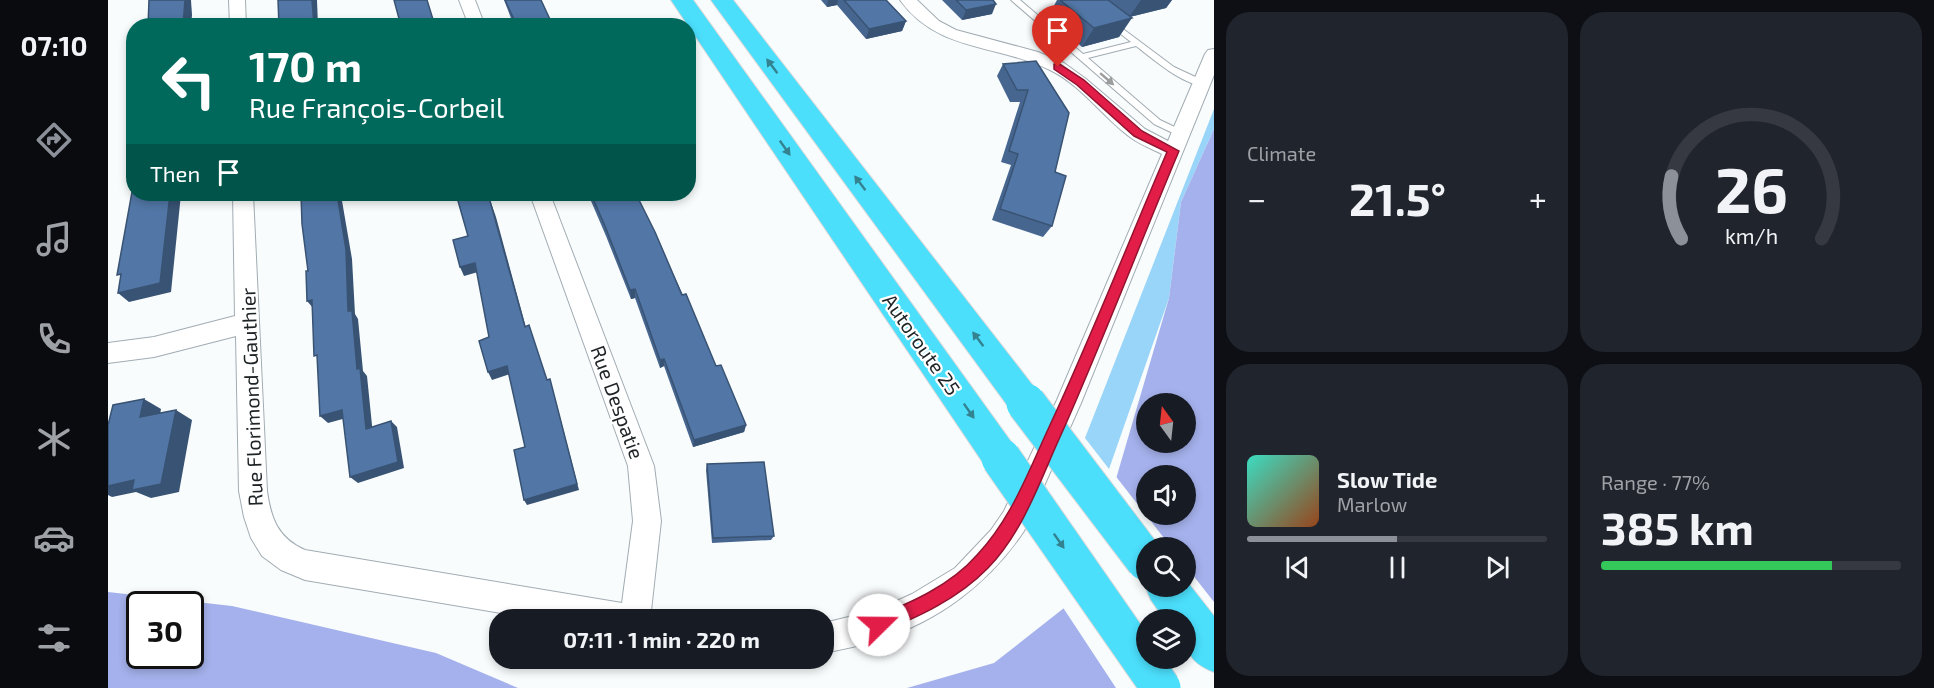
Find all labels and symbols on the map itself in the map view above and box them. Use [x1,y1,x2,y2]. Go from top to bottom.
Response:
pin [1032,5,1083,67]
one-way arrow [767,59,779,74]
one-way arrow [1099,72,1114,85]
one-way arrow [779,140,790,156]
one-way arrow [854,175,867,191]
street label: Rue Florimond-Gauthier [235,287,267,507]
street label: Autoroute 25 [878,289,966,399]
one-way arrow [972,331,984,346]
street label: Rue Despatie [586,342,650,462]
north arrow [1136,393,1196,453]
one-way arrow [963,403,975,419]
one-way arrow [1053,532,1065,548]
speed limit sign: 30 [126,591,204,669]
position arrow [847,593,911,657]

